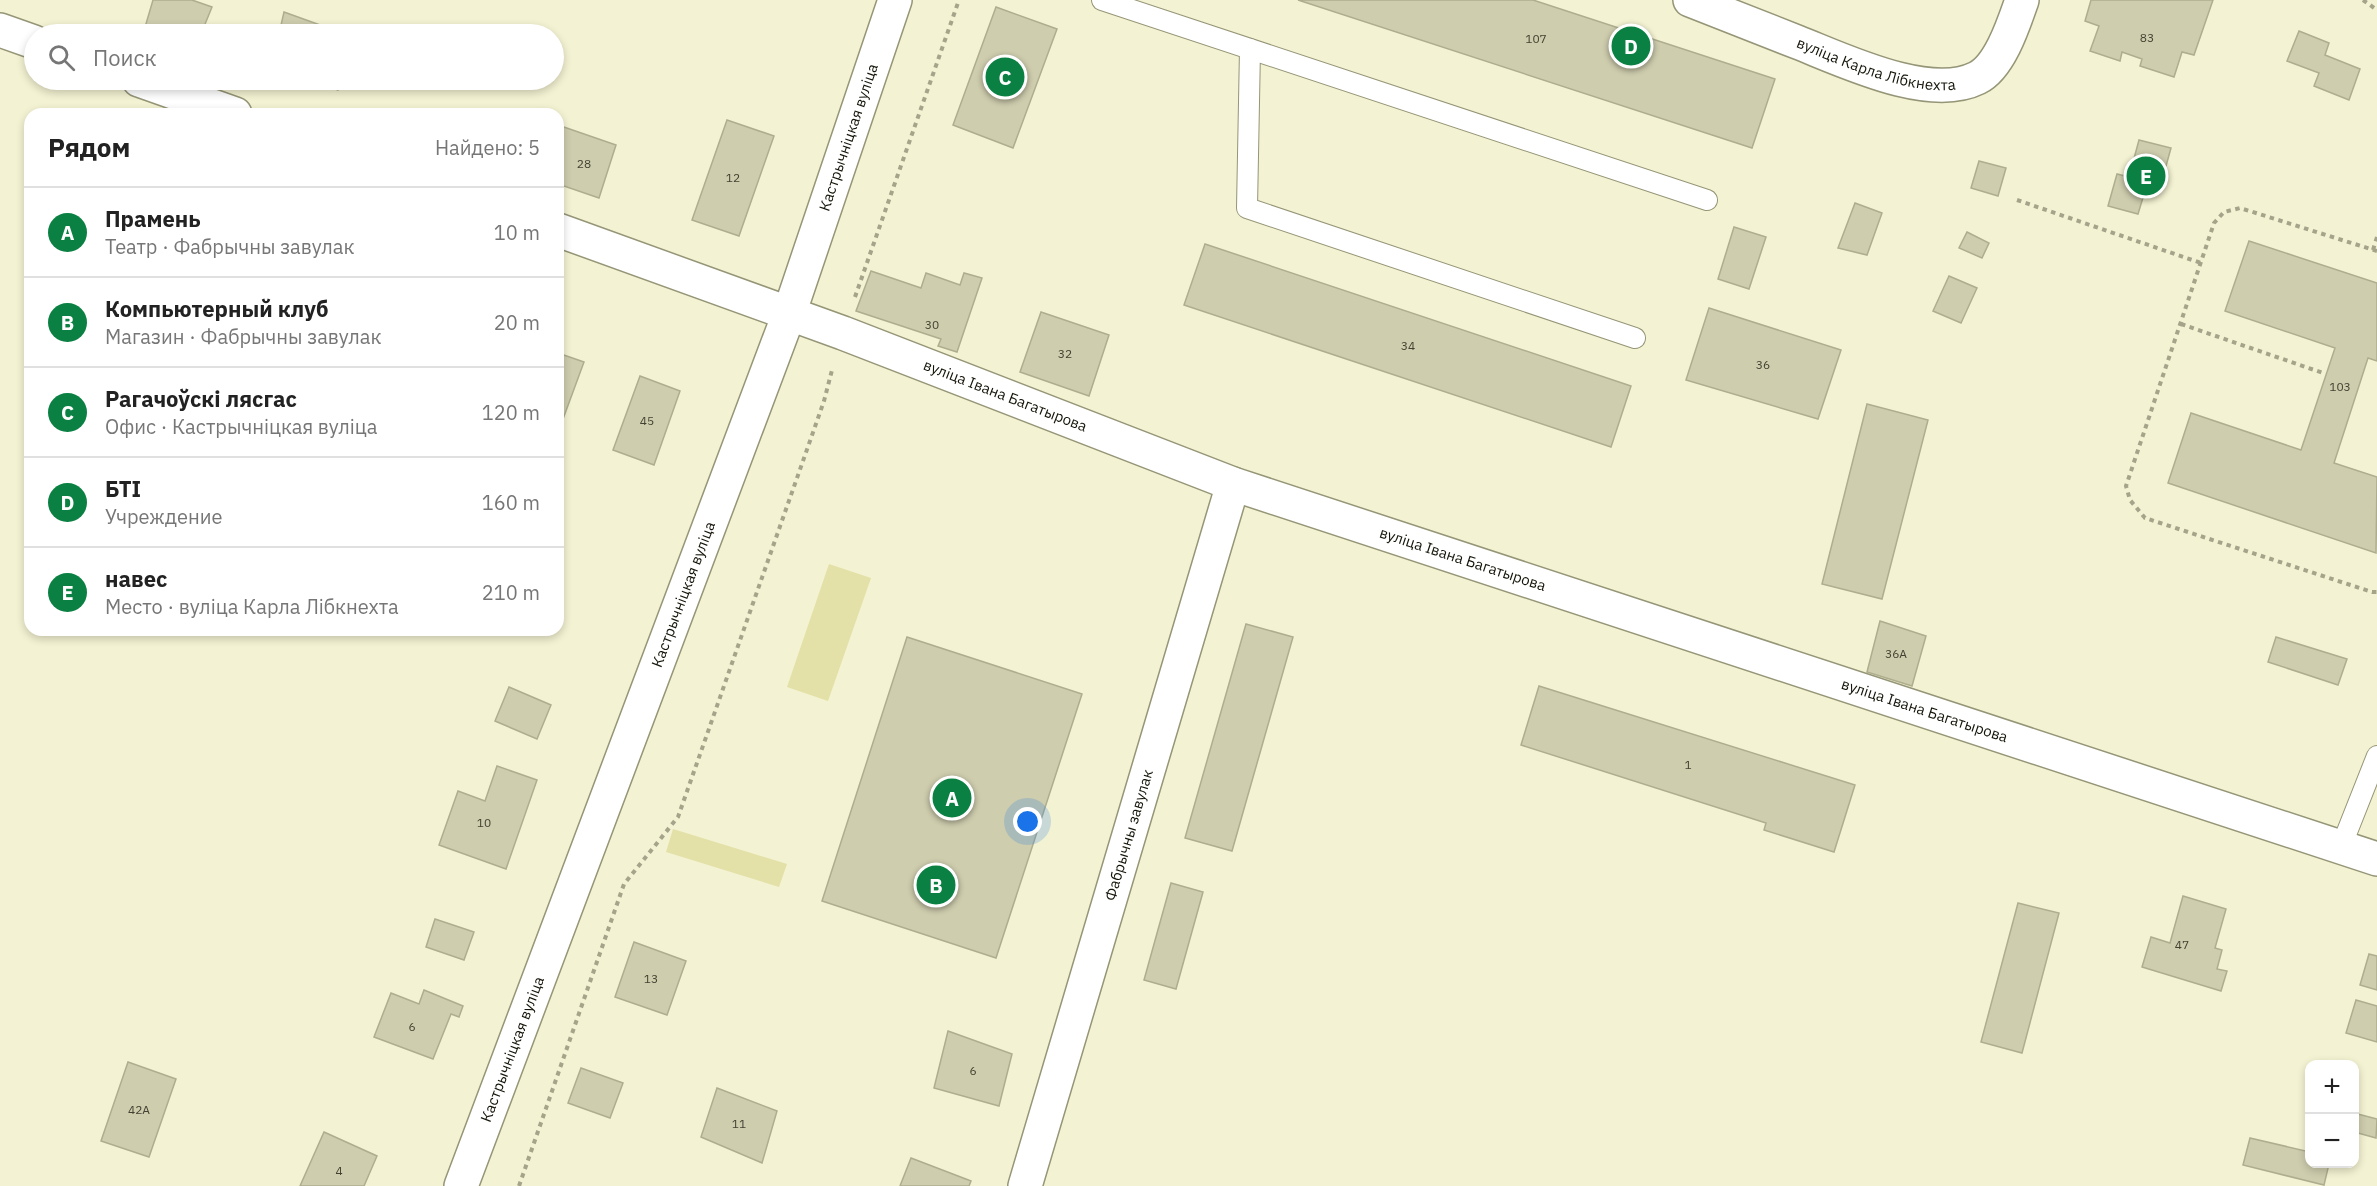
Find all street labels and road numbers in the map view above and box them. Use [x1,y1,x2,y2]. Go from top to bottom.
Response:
street label: вуліца Карла Лібкнехта [1794,33,1956,94]
street label: Кастрычніцкая вуліца [814,61,882,213]
street label: вуліца Івана Багатырова [921,355,1090,436]
street label: Кастрычніцкая вуліца [647,519,719,670]
street label: вуліца Івана Багатырова [1377,523,1549,595]
street label: вуліца Івана Багатырова [1839,674,2010,746]
street label: Фабрычны завулак [1100,767,1157,903]
street label: Кастрычніцкая вуліца [476,974,548,1125]

